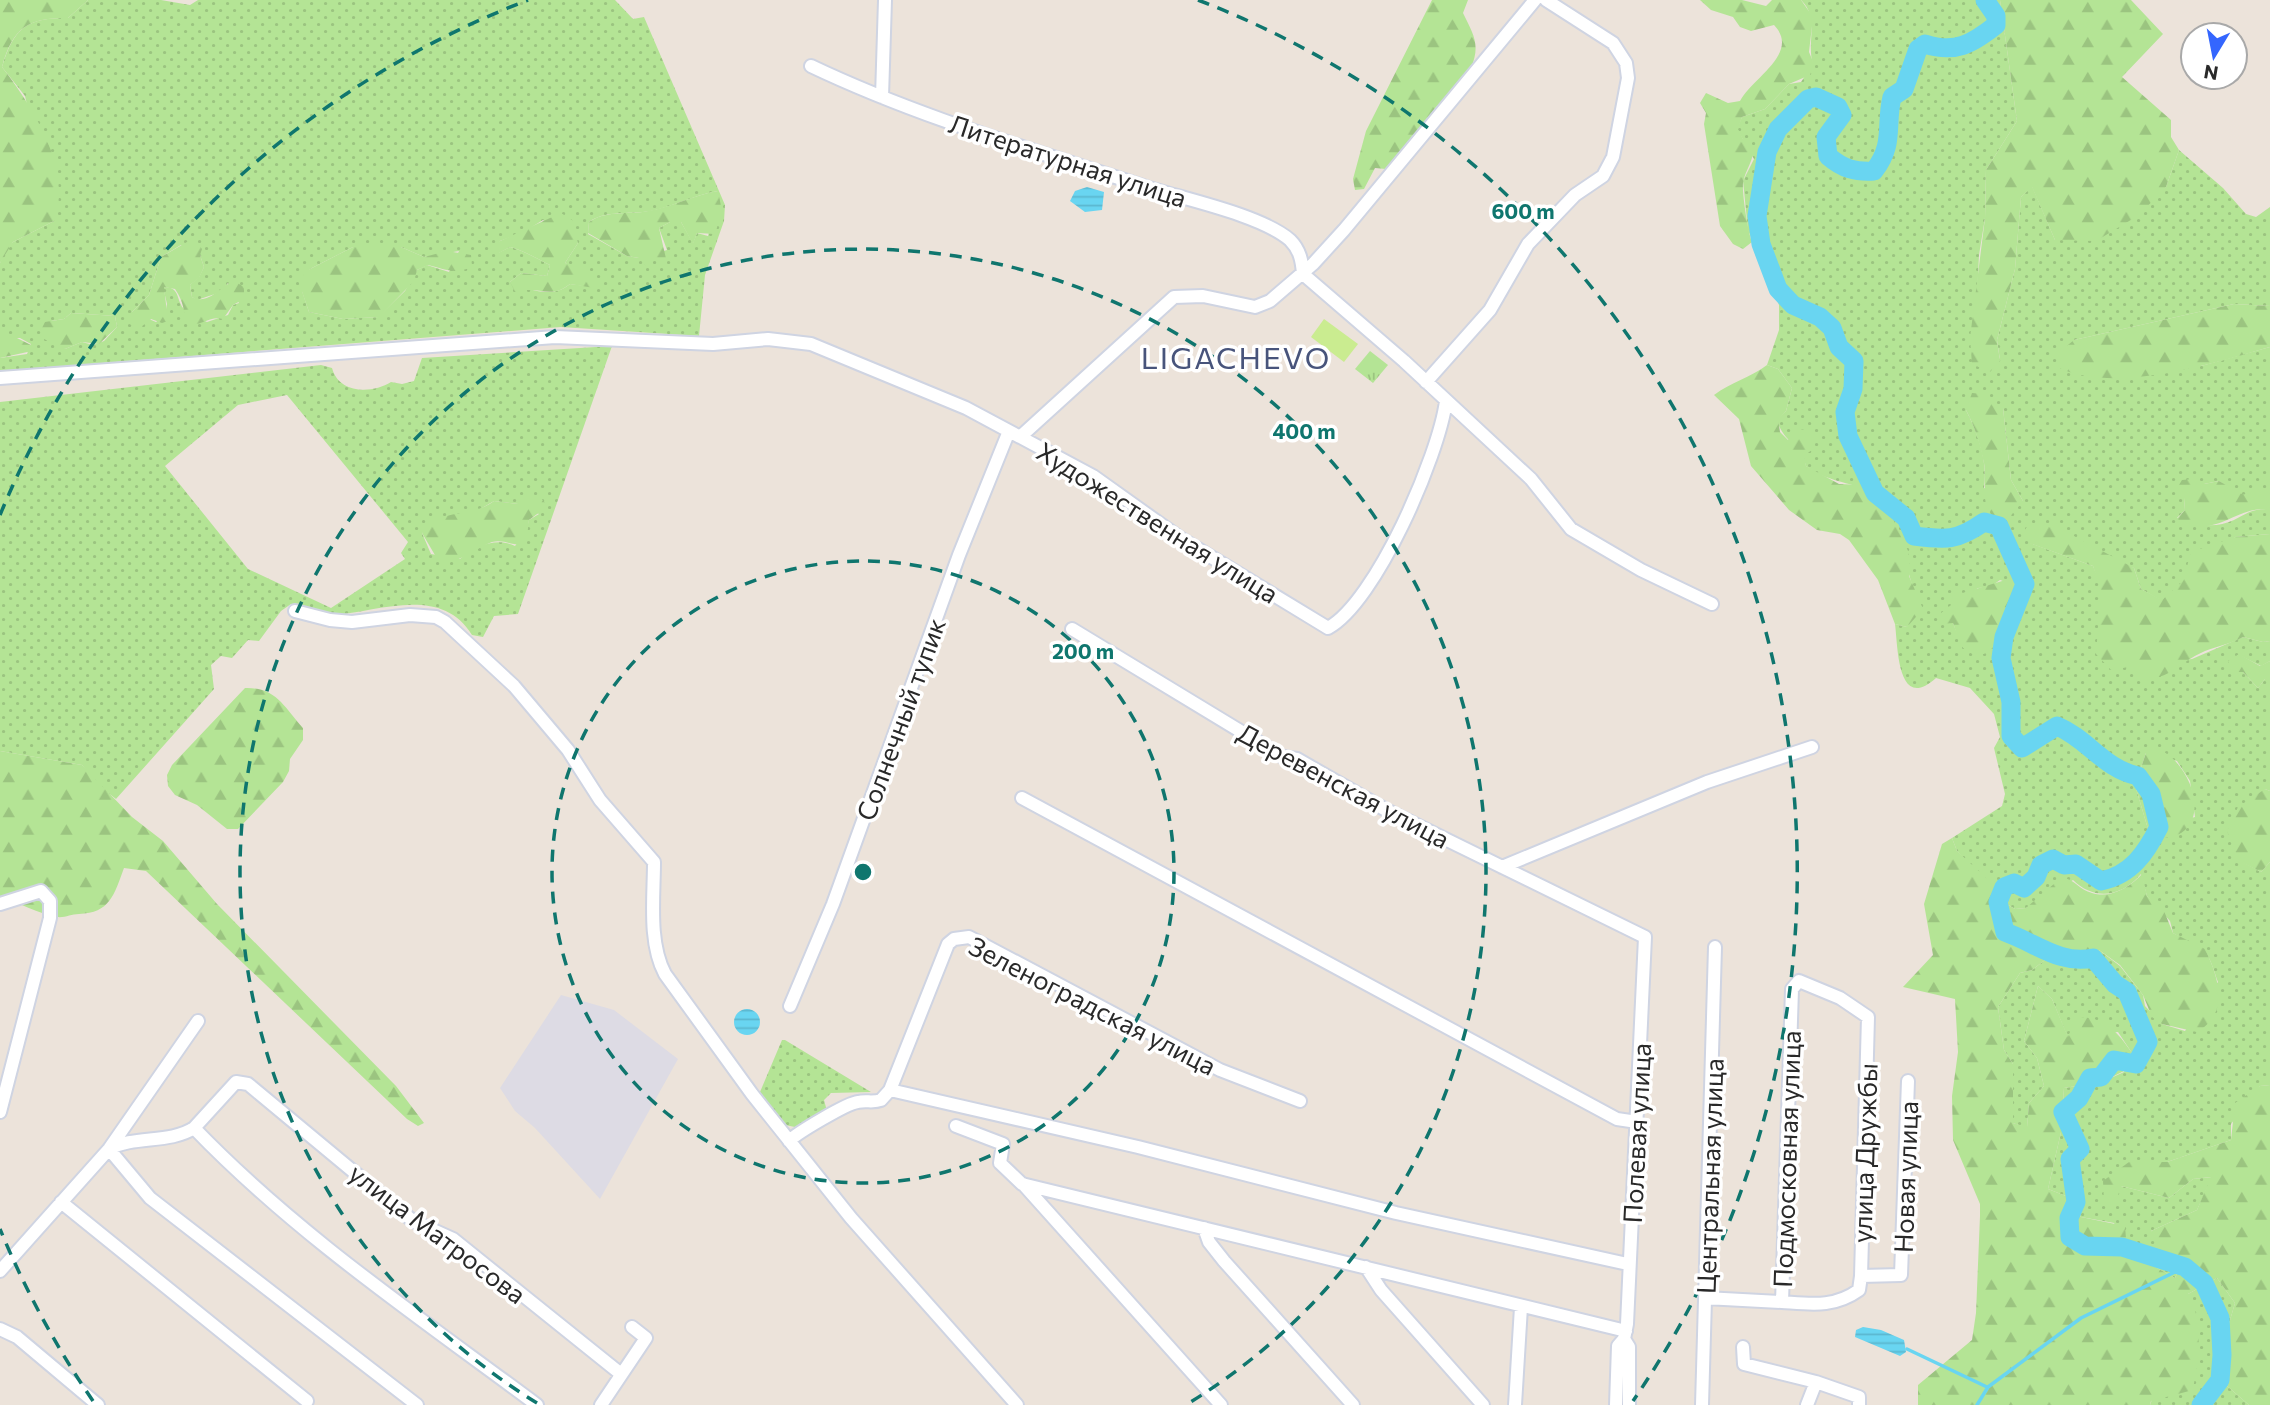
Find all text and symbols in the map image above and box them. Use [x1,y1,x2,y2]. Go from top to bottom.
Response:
north arrow [2179,21,2249,91]
text: N [2202,61,2220,86]
street label: Литературная улица [945,107,1191,213]
text: 600 m [1491,198,1555,223]
district label: LIGACHEVO [1141,338,1331,375]
text: 400 m [1272,418,1336,443]
street label: Художественная улица [1032,435,1284,609]
street label: Солнечный тупик [849,613,951,825]
text: 200 m [1052,638,1114,663]
street label: Деревенская улица [1233,716,1455,854]
centre of rings [851,860,875,884]
street label: Зеленоградская улица [964,929,1222,1081]
street label: Подмосковная улица [1766,1030,1806,1288]
street label: Полевая улица [1616,1042,1656,1224]
street label: Центральная улица [1689,1058,1729,1294]
street label: улица Дружбы [1845,1063,1883,1243]
street label: Новая улица [1887,1100,1923,1254]
street label: улица Матросова [344,1157,532,1309]

